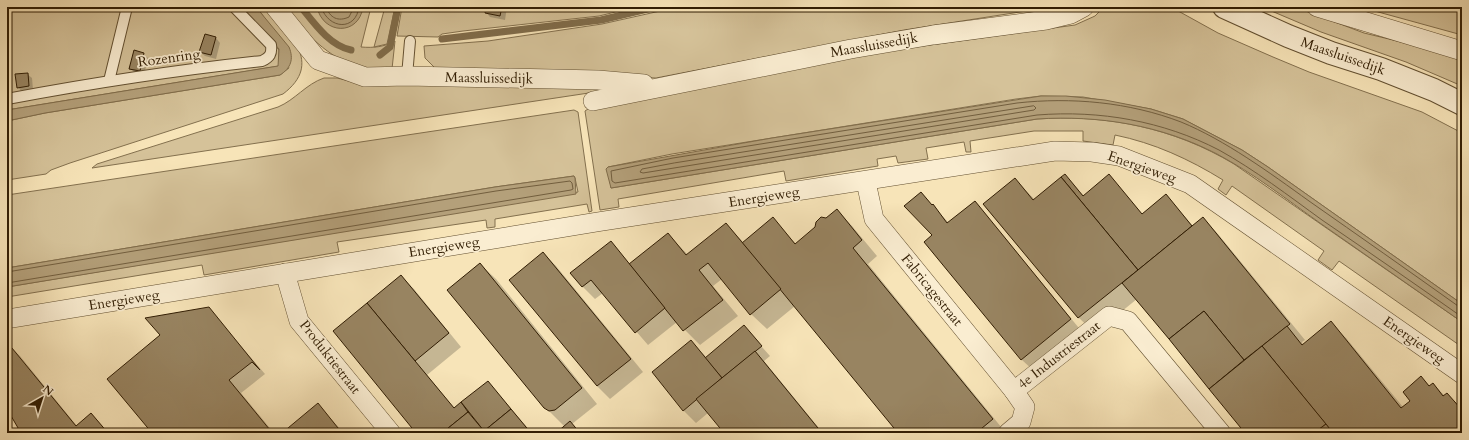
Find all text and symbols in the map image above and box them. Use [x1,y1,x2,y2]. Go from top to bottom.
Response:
street label: Maassluissedijk [829,28,920,62]
street label: Maassluissedijk [1298,33,1388,80]
street label: Rozenring [137,44,202,72]
street label: Maassluissedijk [445,68,534,88]
street label: Energieweg [1105,146,1179,188]
street label: Energieweg [727,182,801,212]
street label: Energieweg [407,232,481,262]
street label: Fabricagestraat [897,250,967,331]
street label: Energieweg [87,285,161,315]
street label: Energieweg [1379,312,1449,368]
street label: Produktiestraat [295,316,365,398]
street label: 4e Industriestraat [1014,316,1105,393]
north arrow [22,378,62,418]
text: N [40,382,57,400]

